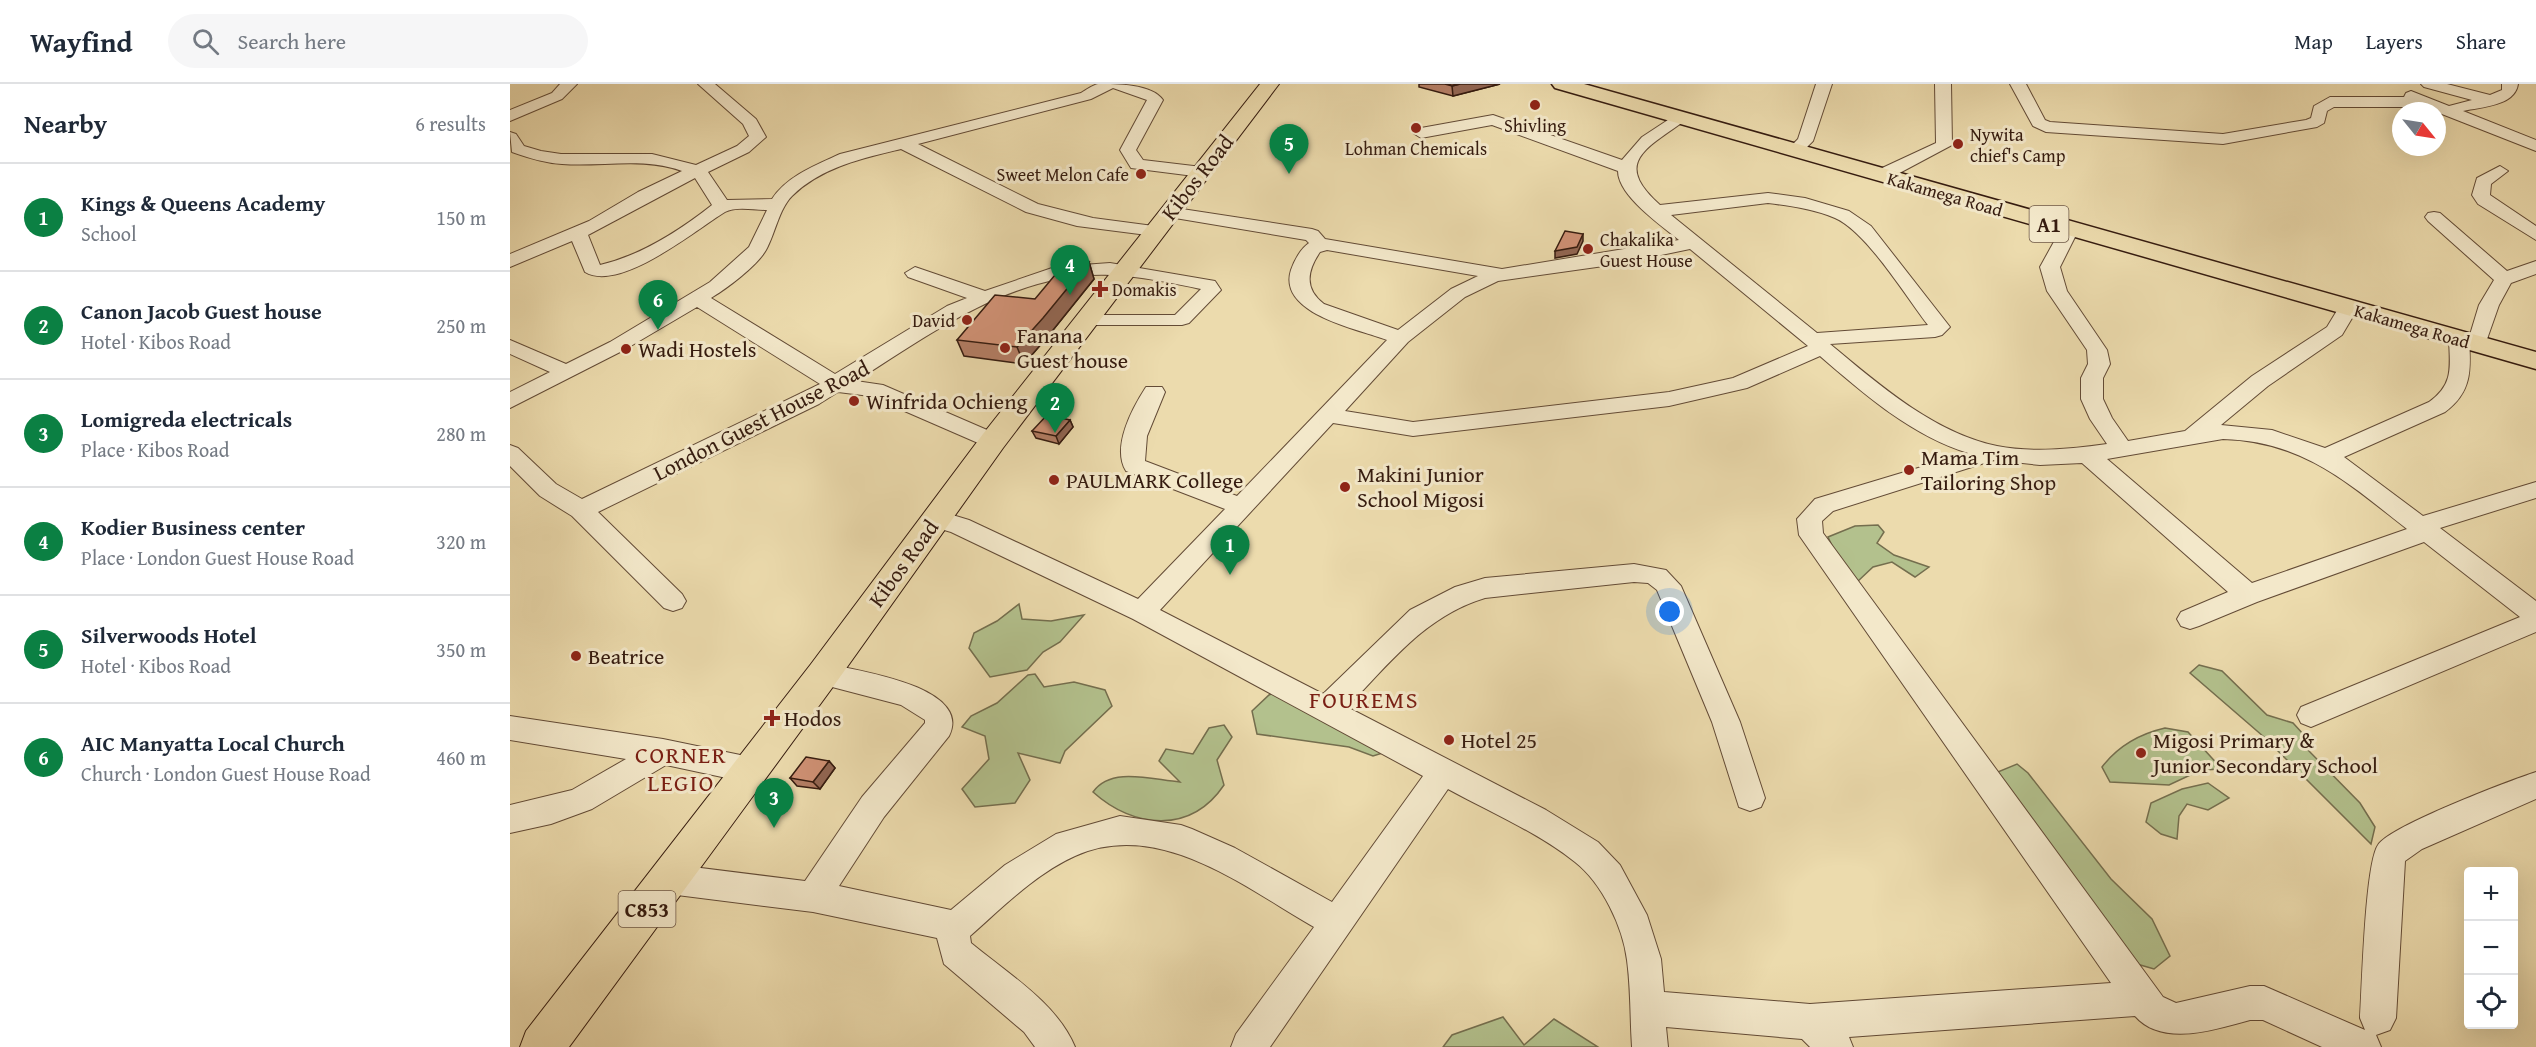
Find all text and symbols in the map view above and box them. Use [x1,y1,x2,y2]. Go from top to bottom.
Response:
search box [168,14,588,68]
text: Wayfind [30,21,132,62]
icon: search [189,25,222,58]
text: Search here [237,25,346,57]
text: Map [2294,26,2333,57]
text: Layers [2366,26,2423,57]
text: Share [2456,26,2506,57]
marker: Shivling [1528,98,1542,112]
north arrow [2392,102,2446,156]
text: Nearby [24,104,107,143]
text: 6 results [415,109,486,138]
place label: Shivling [1504,112,1566,139]
marker: Lohman Chemicals [1409,121,1423,135]
place label: Nywita chief's Camp [1970,121,2066,169]
pin: 5 [1270,124,1308,174]
street label: Kibos Road [1153,127,1241,227]
place label: Lohman Chemicals [1345,135,1487,162]
marker: Nywita chief's Camp [1951,137,1965,151]
place label: Sweet Melon Cafe [997,161,1129,188]
street label: Kakamega Road [1884,165,2006,223]
marker: Sweet Melon Cafe [1134,167,1148,181]
text: Kings & Queens Academy [81,187,325,219]
text: 1 [38,203,49,232]
text: 150 m [436,203,486,232]
road number: A1 [2030,206,2068,242]
text: School [81,219,137,248]
place label: Chakalika Guest House [1600,226,1693,274]
marker: Chakalika Guest House [1581,242,1595,256]
pin: 4 [1050,246,1090,295]
place label: Domakis [1112,276,1177,303]
pin: 6 [638,280,678,330]
marker: Domakis [1093,282,1107,296]
text: Canon Jacob Guest house [81,295,322,327]
street label: Kakamega Road [2351,297,2473,355]
place label: David [912,307,955,334]
text: 2 [38,311,49,340]
text: 250 m [436,311,486,340]
marker: David [960,313,974,327]
place label: Fanana Guest house [1017,319,1128,376]
text: Hotel · Kibos Road [81,327,231,356]
place label: Wadi Hostels [638,333,757,365]
marker: Fanana Guest house [998,341,1012,355]
marker: Wadi Hostels [619,342,633,356]
street label: London Guest House Road [647,351,875,488]
pin: 2 [1036,384,1074,433]
place label: Winfrida Ochieng [866,385,1028,417]
marker: Winfrida Ochieng [847,394,861,408]
text: Lomigreda electricals [81,403,292,435]
text: 3 [38,419,49,448]
text: 280 m [436,419,486,448]
text: Place · Kibos Road [81,435,229,464]
place label: Mama Tim Tailoring Shop [1921,441,2056,498]
place label: Makini Junior School Migosi [1357,458,1484,515]
marker: Mama Tim Tailoring Shop [1902,463,1916,477]
place label: PAULMARK College [1066,464,1243,496]
marker: PAULMARK College [1047,473,1061,487]
marker: Makini Junior School Migosi [1338,480,1352,494]
text: Kodier Business center [81,511,305,543]
street label: Kibos Road [860,512,946,613]
pin: 1 [1210,526,1250,575]
text: 4 [38,527,49,556]
text: 320 m [436,527,486,556]
text: Place · London Guest House Road [81,543,354,572]
your location [1655,597,1684,626]
text: Silverwoods Hotel [81,619,257,651]
text: 5 [38,635,49,664]
text: 350 m [436,635,486,664]
place label: Beatrice [588,640,664,672]
marker: Beatrice [569,649,583,663]
text: Hotel · Kibos Road [81,651,231,680]
district label: FOUREMS [1309,682,1419,717]
place label: Hodos [784,702,842,734]
marker: Hodos [765,711,779,725]
place label: Hotel 25 [1461,724,1537,756]
place label: Migosi Primary & Junior Secondary School [2150,724,2378,781]
text: AIC Manyatta Local Church [81,727,345,759]
marker: Hotel 25 [1442,733,1456,747]
district label: CORNER LEGIO [635,737,727,800]
text: 6 [38,743,49,772]
text: 460 m [436,743,486,772]
marker: Migosi Primary & Junior Secondary School [2134,746,2148,760]
text: Church · London Guest House Road [81,759,371,788]
pin: 3 [754,778,794,828]
map controls [2464,867,2518,1029]
button: + [2464,867,2518,921]
road number: C853 [618,891,676,927]
button: − [2464,921,2518,975]
button: locate [2464,975,2518,1029]

